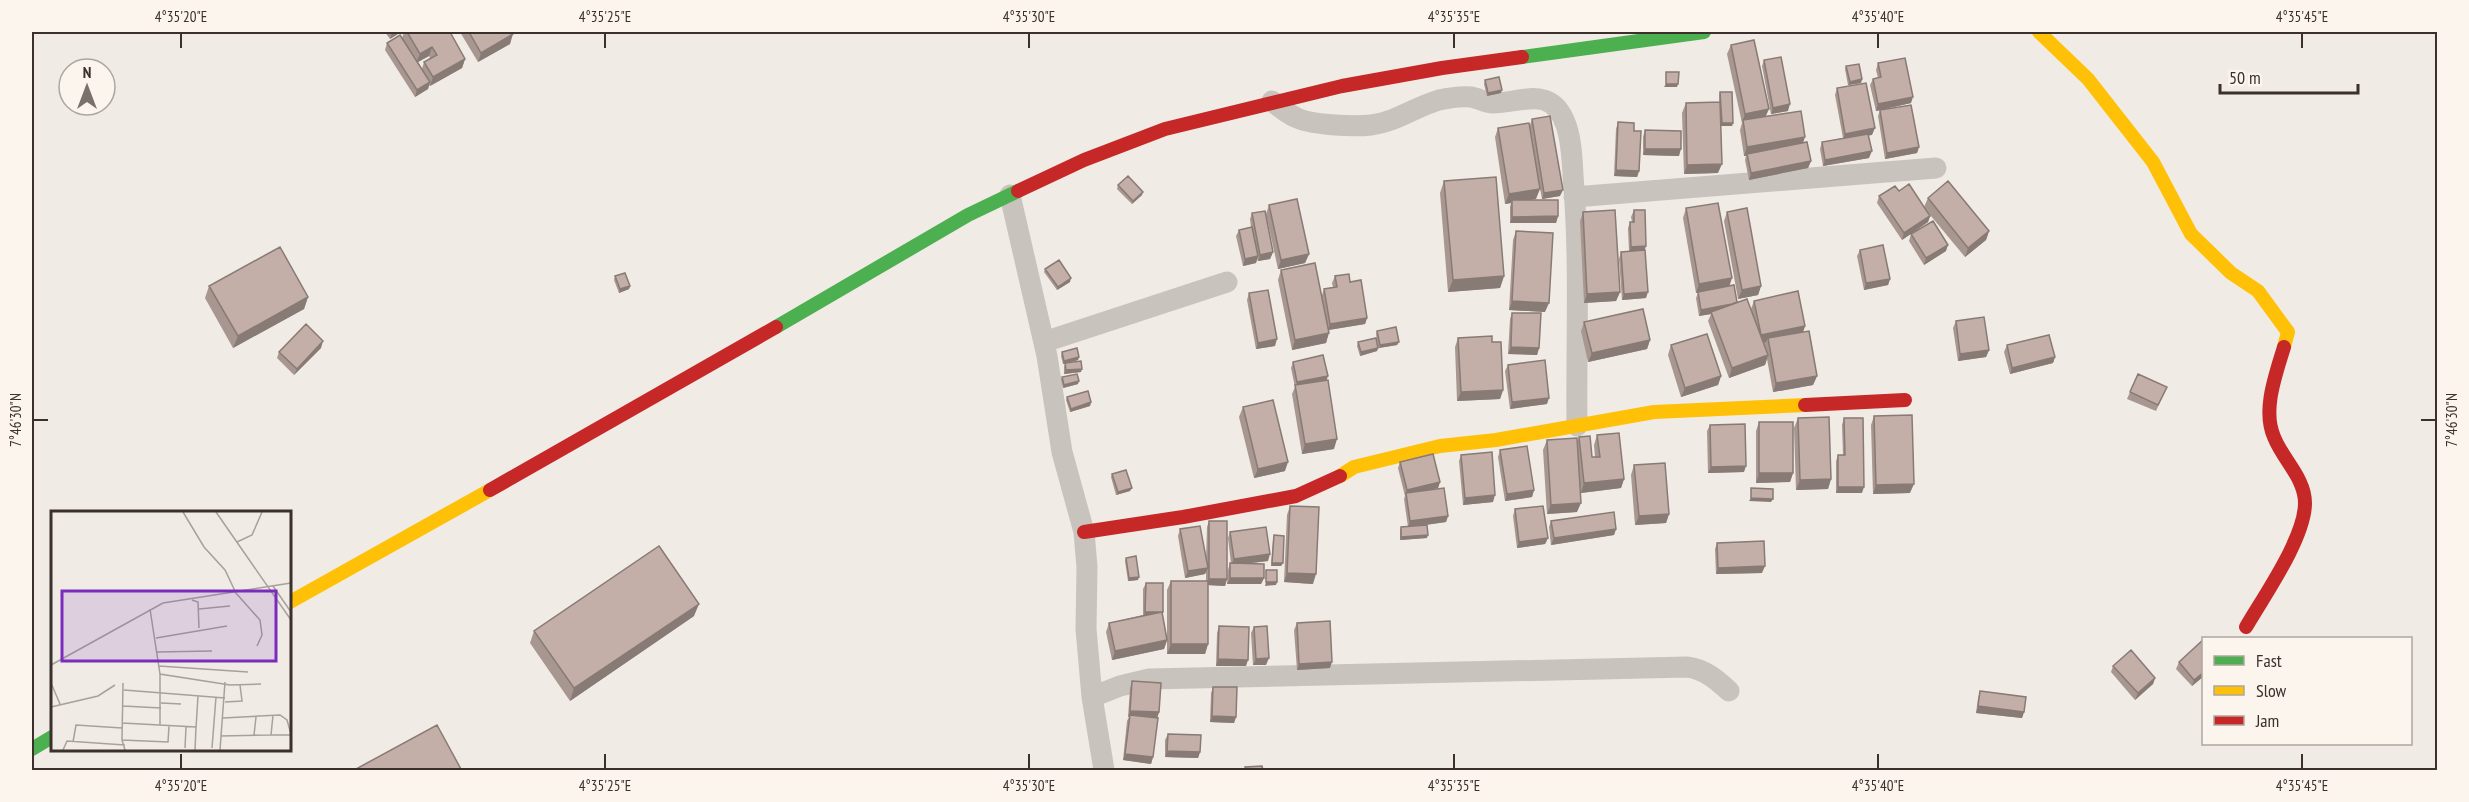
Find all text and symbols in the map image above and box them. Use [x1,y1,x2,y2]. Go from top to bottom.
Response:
text: 4°35'20"E [155,7,207,26]
text: 4°35'25"E [579,7,631,26]
text: 4°35'30"E [1003,7,1055,26]
text: 4°35'35"E [1428,7,1480,26]
text: 4°35'40"E [1852,7,1904,26]
text: 4°35'45"E [2276,7,2328,26]
north arrow [57,57,117,117]
scale bar [2220,57,2358,95]
text: N [83,62,91,82]
text: 50 m [2229,66,2261,89]
text: 7°46'30"N [6,393,25,447]
text: 7°46'30"N [2442,393,2461,447]
inset map [51,511,291,751]
legend [2202,637,2412,745]
text: Fast [2256,649,2282,672]
text: Slow [2256,679,2287,702]
text: Jam [2255,709,2279,732]
text: 4°35'20"E [155,776,207,795]
text: 4°35'25"E [579,776,631,795]
text: 4°35'30"E [1003,776,1055,795]
text: 4°35'35"E [1428,776,1480,795]
text: 4°35'40"E [1852,776,1904,795]
text: 4°35'45"E [2276,776,2328,795]

